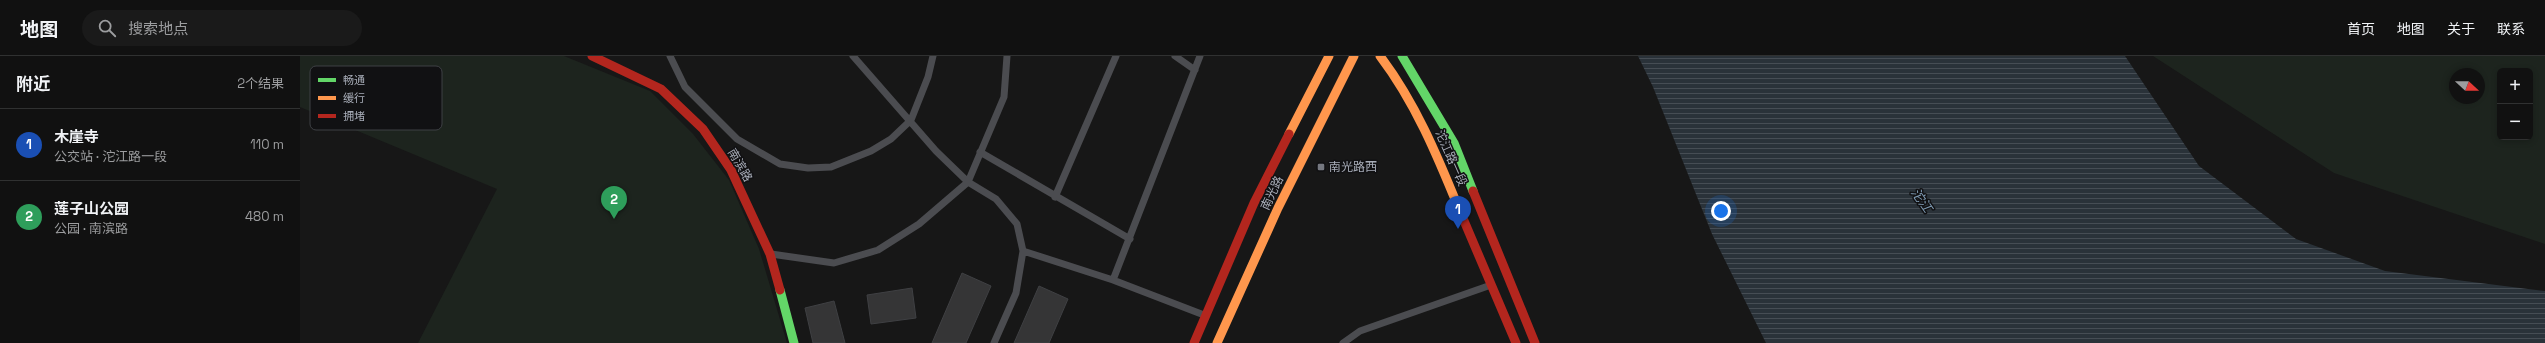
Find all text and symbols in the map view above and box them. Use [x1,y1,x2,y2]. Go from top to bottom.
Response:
search box [82,10,362,46]
text: 地图 [20,17,58,42]
icon: search [96,17,118,39]
text: 搜索地点 [128,19,188,38]
text: 首页 [2347,20,2375,38]
text: 地图 [2397,20,2425,38]
text: 关于 [2447,20,2475,38]
text: 联系 [2497,20,2525,38]
legend [310,66,442,130]
north arrow [2449,68,2485,104]
map controls [2497,68,2533,140]
button: + [2497,68,2533,104]
text: 附近 [16,73,50,95]
text: 畅通 [343,73,365,87]
text: 2个结果 [237,75,284,92]
text: 缓行 [343,91,365,105]
button: − [2497,104,2533,140]
text: 拥堵 [343,109,365,123]
text: 木崖寺 [54,127,99,146]
street label: 沱江路一段 [1431,127,1471,189]
text: 1 [26,136,32,153]
text: 110 m [250,136,284,153]
street label: 南滨路 [724,145,756,185]
text: 公交站 · 沱江路一段 [54,148,167,165]
place label: 南光路西 [1329,159,1377,175]
marker: 南光路西 [1316,162,1326,172]
street label: 南光路 [1257,173,1287,213]
water label: 沱江 [1907,185,1937,217]
pin: 2 [601,186,627,219]
pin: 1 [1445,196,1471,229]
text: 莲子山公园 [54,199,129,218]
your location [1711,201,1731,221]
text: 2 [25,208,33,225]
text: 480 m [245,208,284,225]
text: 公园 · 南滨路 [54,220,128,237]

